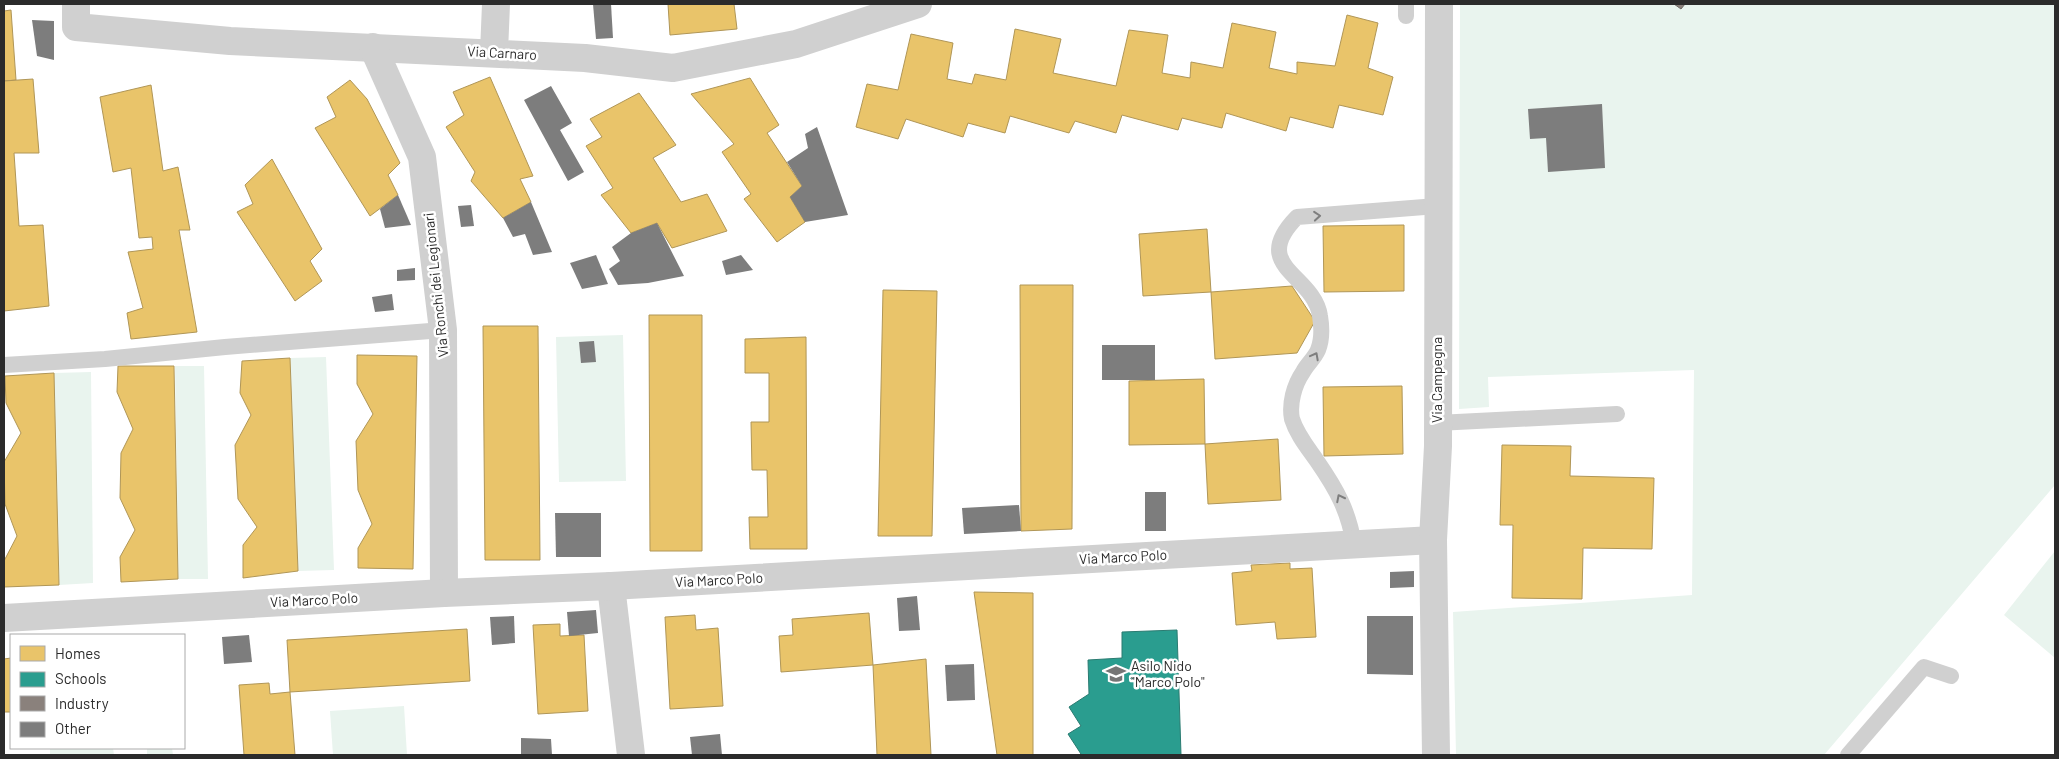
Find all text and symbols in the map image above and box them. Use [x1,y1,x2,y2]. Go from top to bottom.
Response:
street label: Via Carnaro [467,42,537,63]
one-way arrow [1314,210,1322,221]
street label: Via Ronchi dei Legionari [419,212,452,358]
street label: Via Campegna [1428,337,1445,423]
one-way arrow [1309,352,1319,361]
one-way arrow [1335,494,1346,503]
street label: Via Marco Polo [1079,546,1167,567]
street label: Via Marco Polo [675,569,763,590]
street label: Via Marco Polo [270,589,358,610]
legend [10,634,185,749]
text: Homes [55,644,100,662]
place label: Asilo Nido "Marco Polo" [1131,657,1205,690]
school or university icon: Asilo Nido "Marco Polo" [1105,663,1127,685]
text: Schools [55,669,107,687]
text: Industry [55,694,109,712]
text: Other [55,719,92,737]

